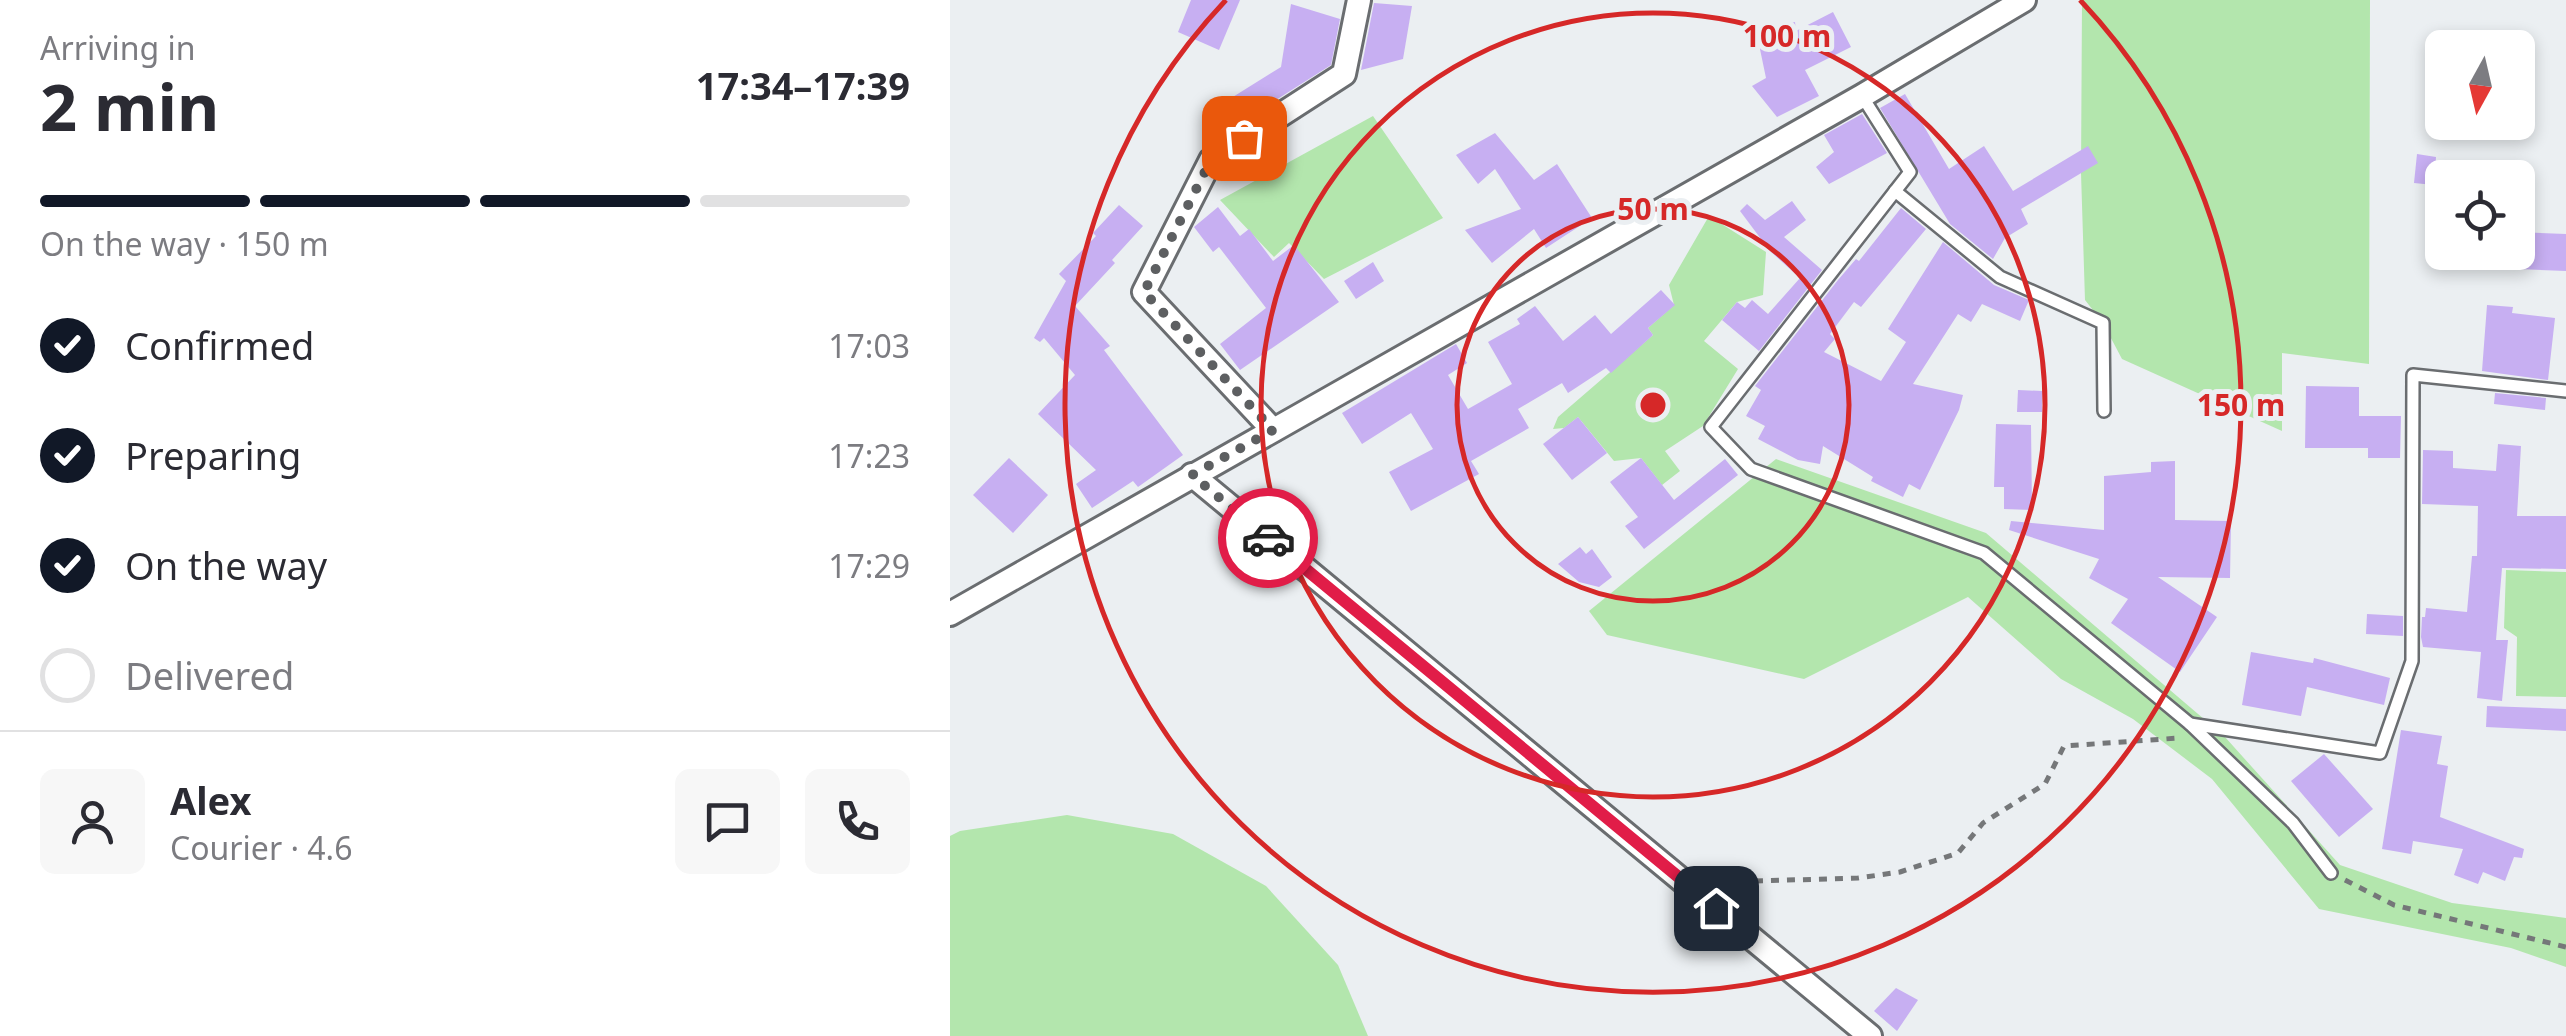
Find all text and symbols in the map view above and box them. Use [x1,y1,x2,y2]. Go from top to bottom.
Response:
text: 100 m [1743,15,1831,56]
text: Arriving in [40,26,195,69]
north arrow [2425,30,2535,140]
map controls [2425,30,2535,270]
text: 17:34–17:39 [696,59,910,111]
text: 2 min [40,62,219,150]
pin [1202,96,1287,181]
icon: bag [1217,111,1272,166]
button: locate [2425,160,2535,270]
text: 50 m [1617,188,1689,229]
text: On the way · 150 m [40,222,329,265]
icon: check [40,318,95,373]
text: Confirmed [125,319,314,371]
text: 17:03 [828,324,910,367]
text: 150 m [2197,384,2285,425]
centre of rings [1635,387,1671,423]
icon: check [40,428,95,483]
text: Preparing [125,429,301,481]
text: 17:23 [828,434,910,477]
courier [1218,488,1318,588]
icon: car [1241,511,1296,566]
icon: check [40,538,95,593]
text: On the way [125,539,327,591]
text: 17:29 [828,544,910,587]
text: Delivered [125,649,294,701]
button: person [40,769,145,874]
button: chat [675,769,780,874]
button: phone [805,769,910,874]
text: Alex [170,774,252,826]
text: Courier · 4.6 [170,826,353,869]
pin [1674,866,1759,951]
icon: home [1689,881,1744,936]

